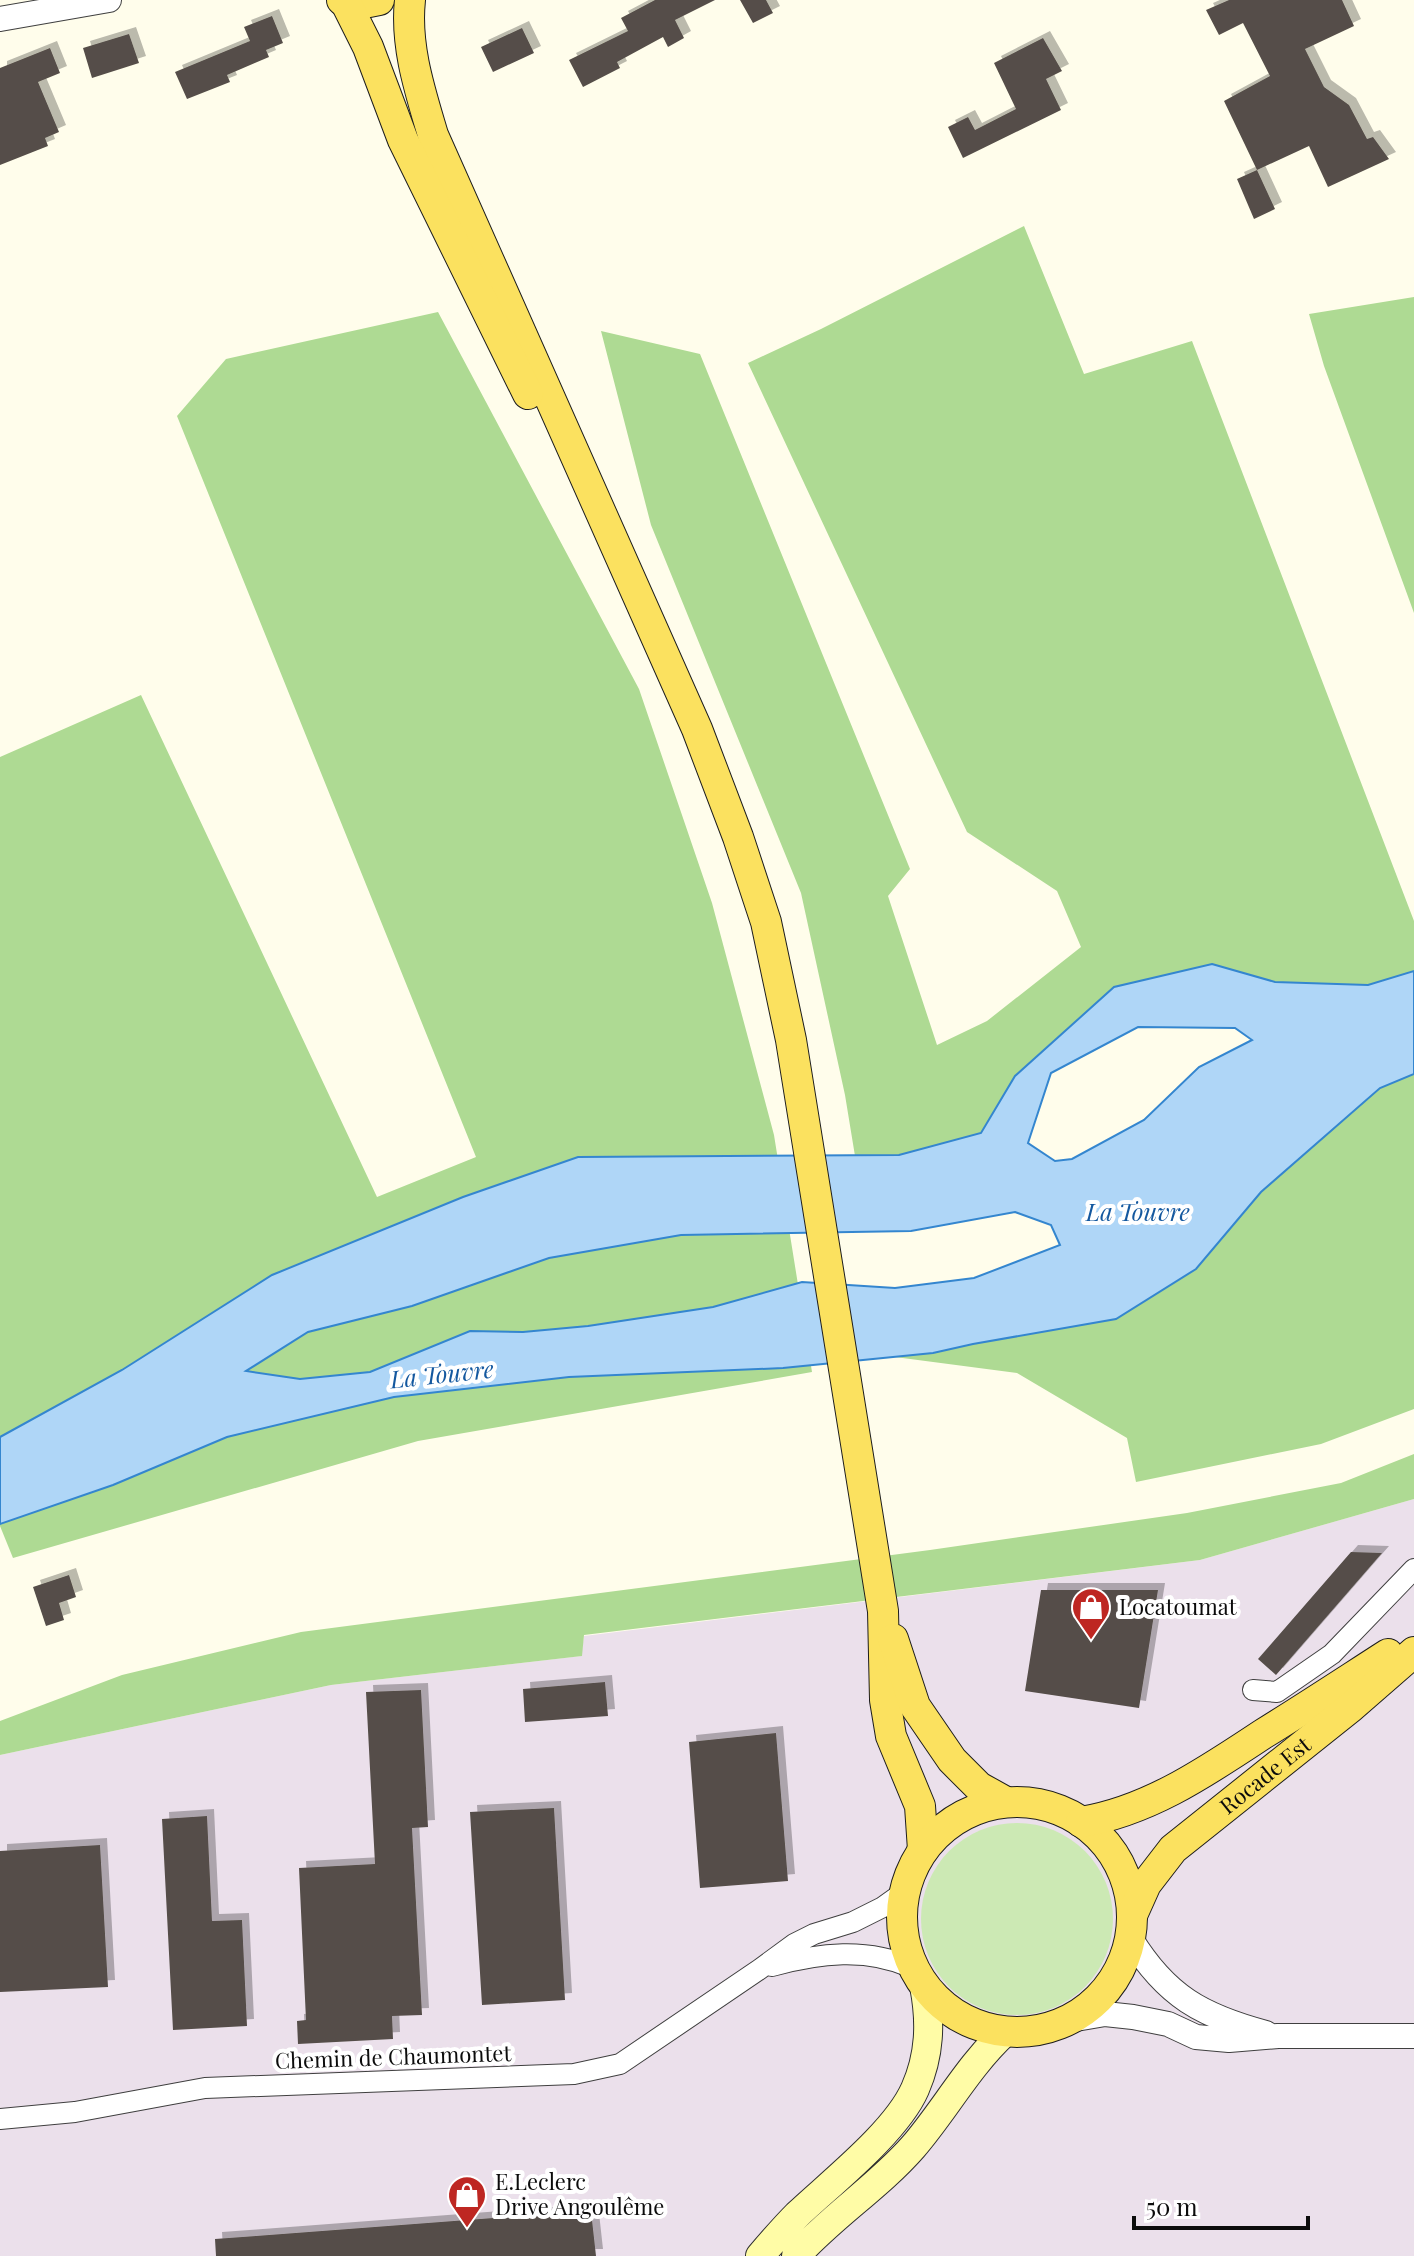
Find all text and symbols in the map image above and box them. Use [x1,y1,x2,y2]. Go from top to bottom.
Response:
water label: La Touvre [1085,1195,1190,1227]
water label: La Touvre [388,1352,495,1394]
shop icon: Locatoumat [1070,1586,1112,1641]
place label: Locatoumat [1119,1591,1238,1621]
street label: Rocade Est [1213,1728,1317,1820]
street label: Chemin de Chaumontet [274,2037,513,2075]
place label: E.Leclerc Drive Angoulême [495,2166,664,2221]
shop icon: E.Leclerc Drive Angoulême [446,2174,488,2229]
scale bar [1134,2180,1308,2230]
text: 50 m [1146,2190,1198,2222]

